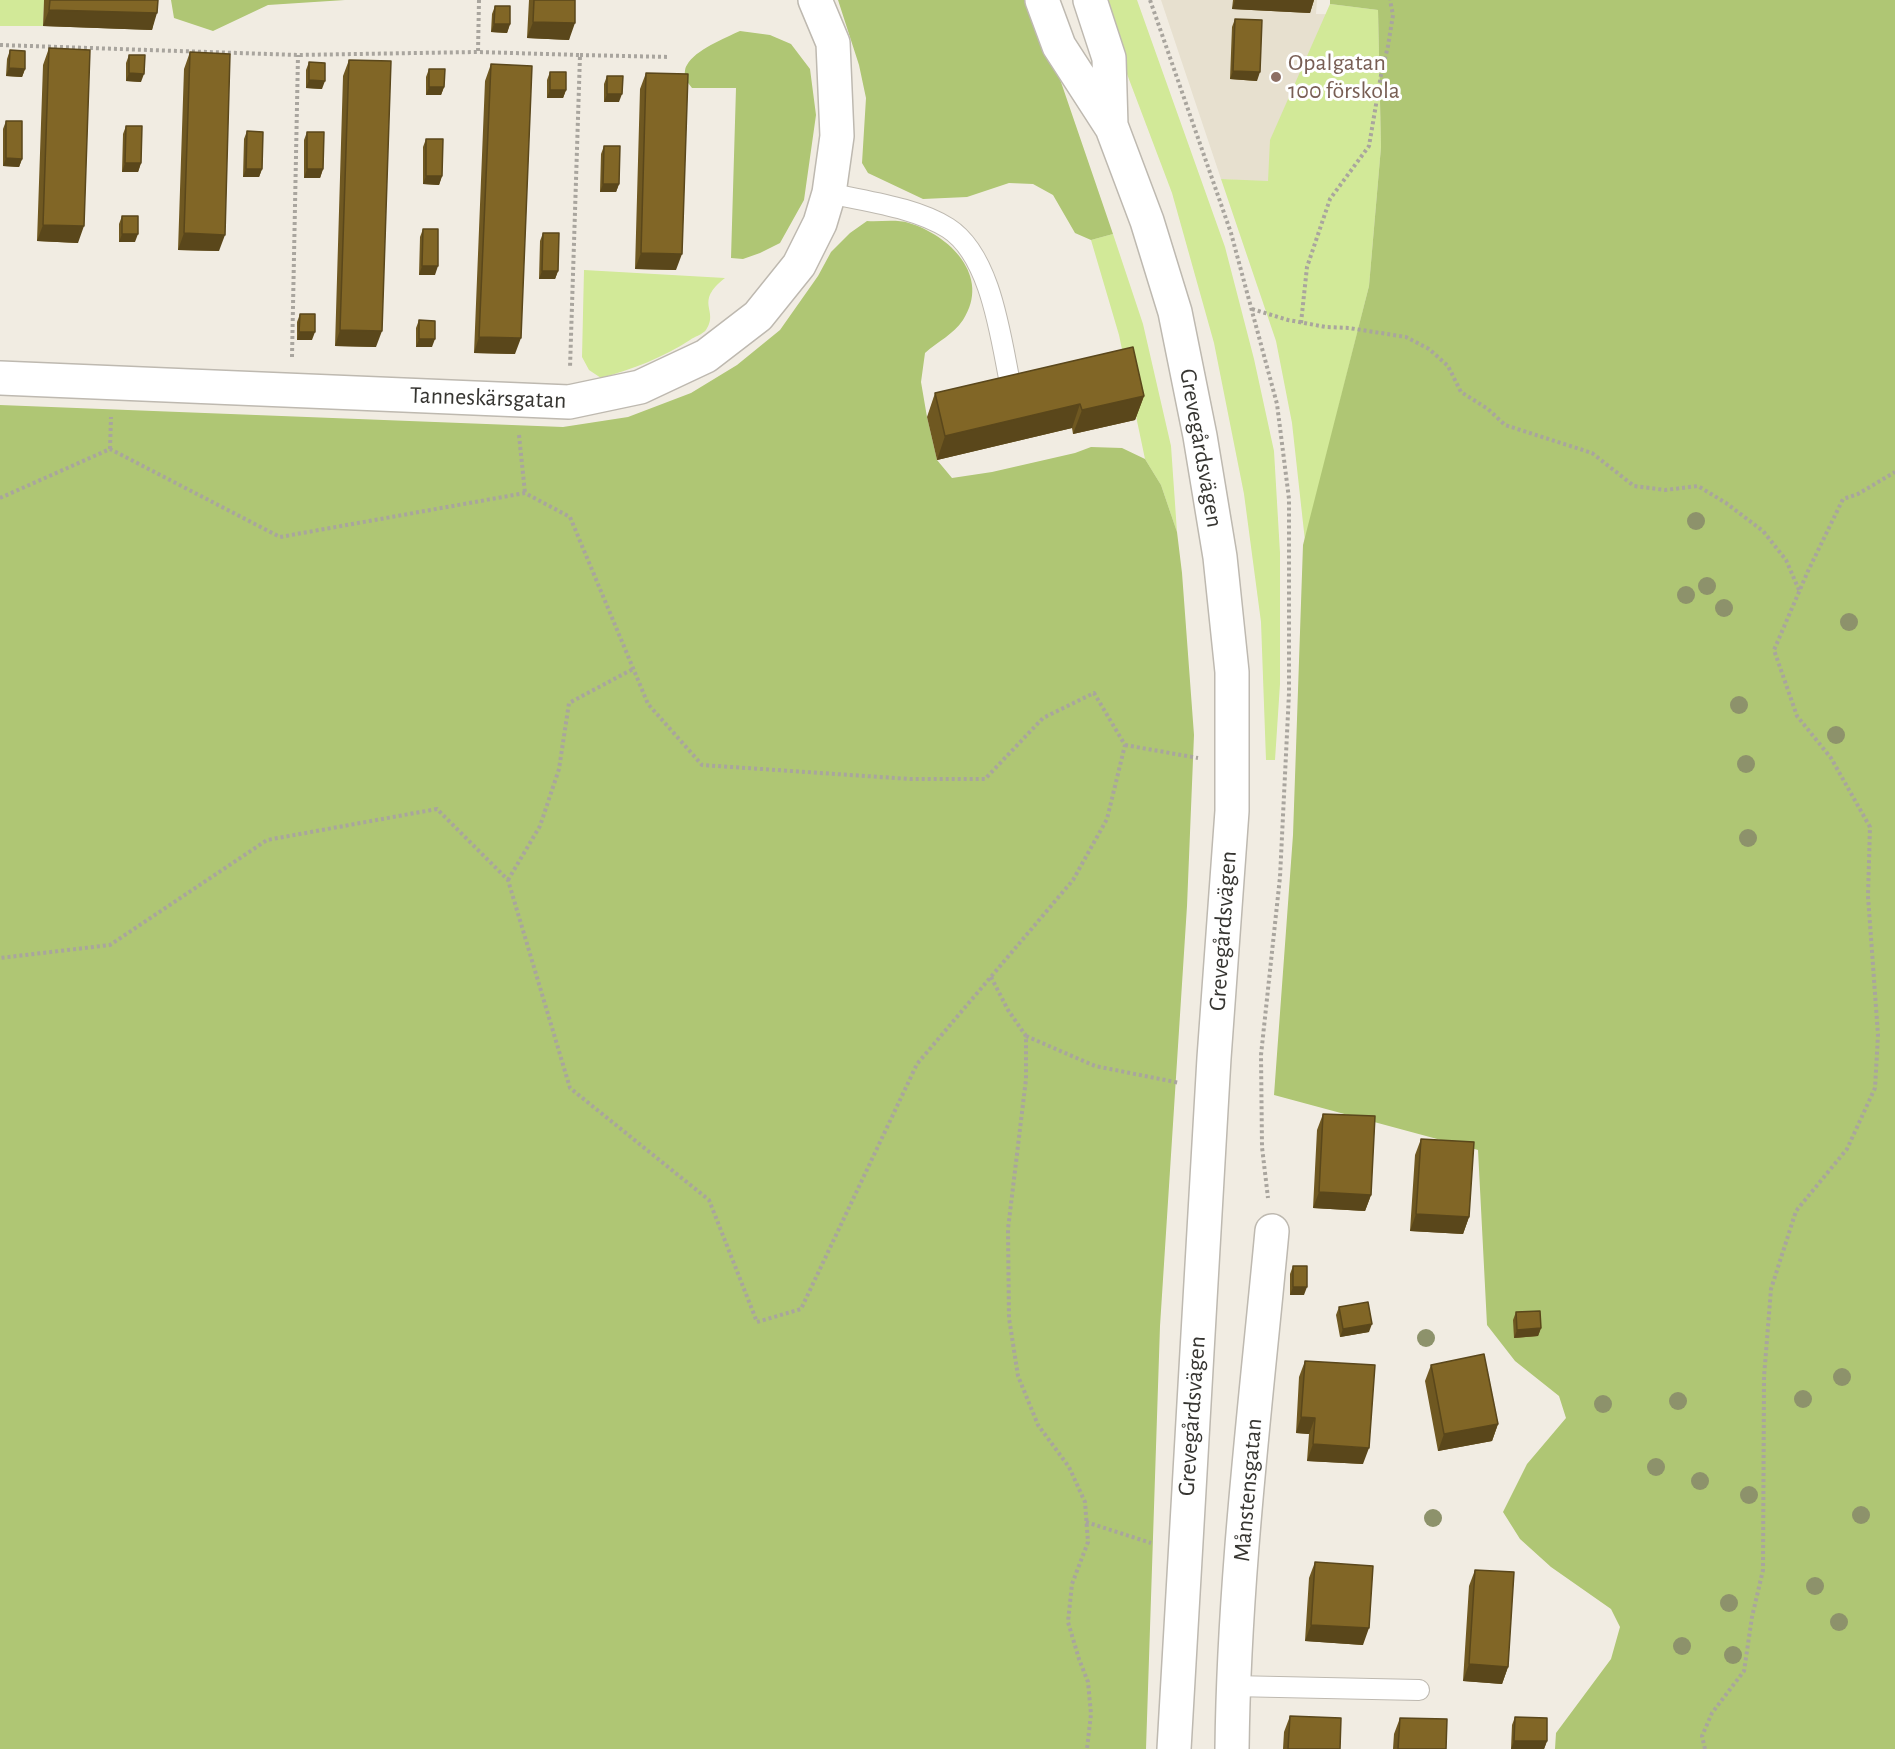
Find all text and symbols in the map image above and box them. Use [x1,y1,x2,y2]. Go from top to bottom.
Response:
place label: Opalgatan 100 förskola [1288,49,1400,105]
marker: Opalgatan 100 förskola [1269,70,1283,84]
street label: Grevegårdsvägen [1173,366,1229,530]
street label: Tanneskärsgatan [409,381,567,415]
street label: Grevegårdsvägen [1203,850,1243,1012]
street label: Grevegårdsvägen [1172,1335,1212,1497]
street label: Månstensgatan [1227,1417,1269,1563]

